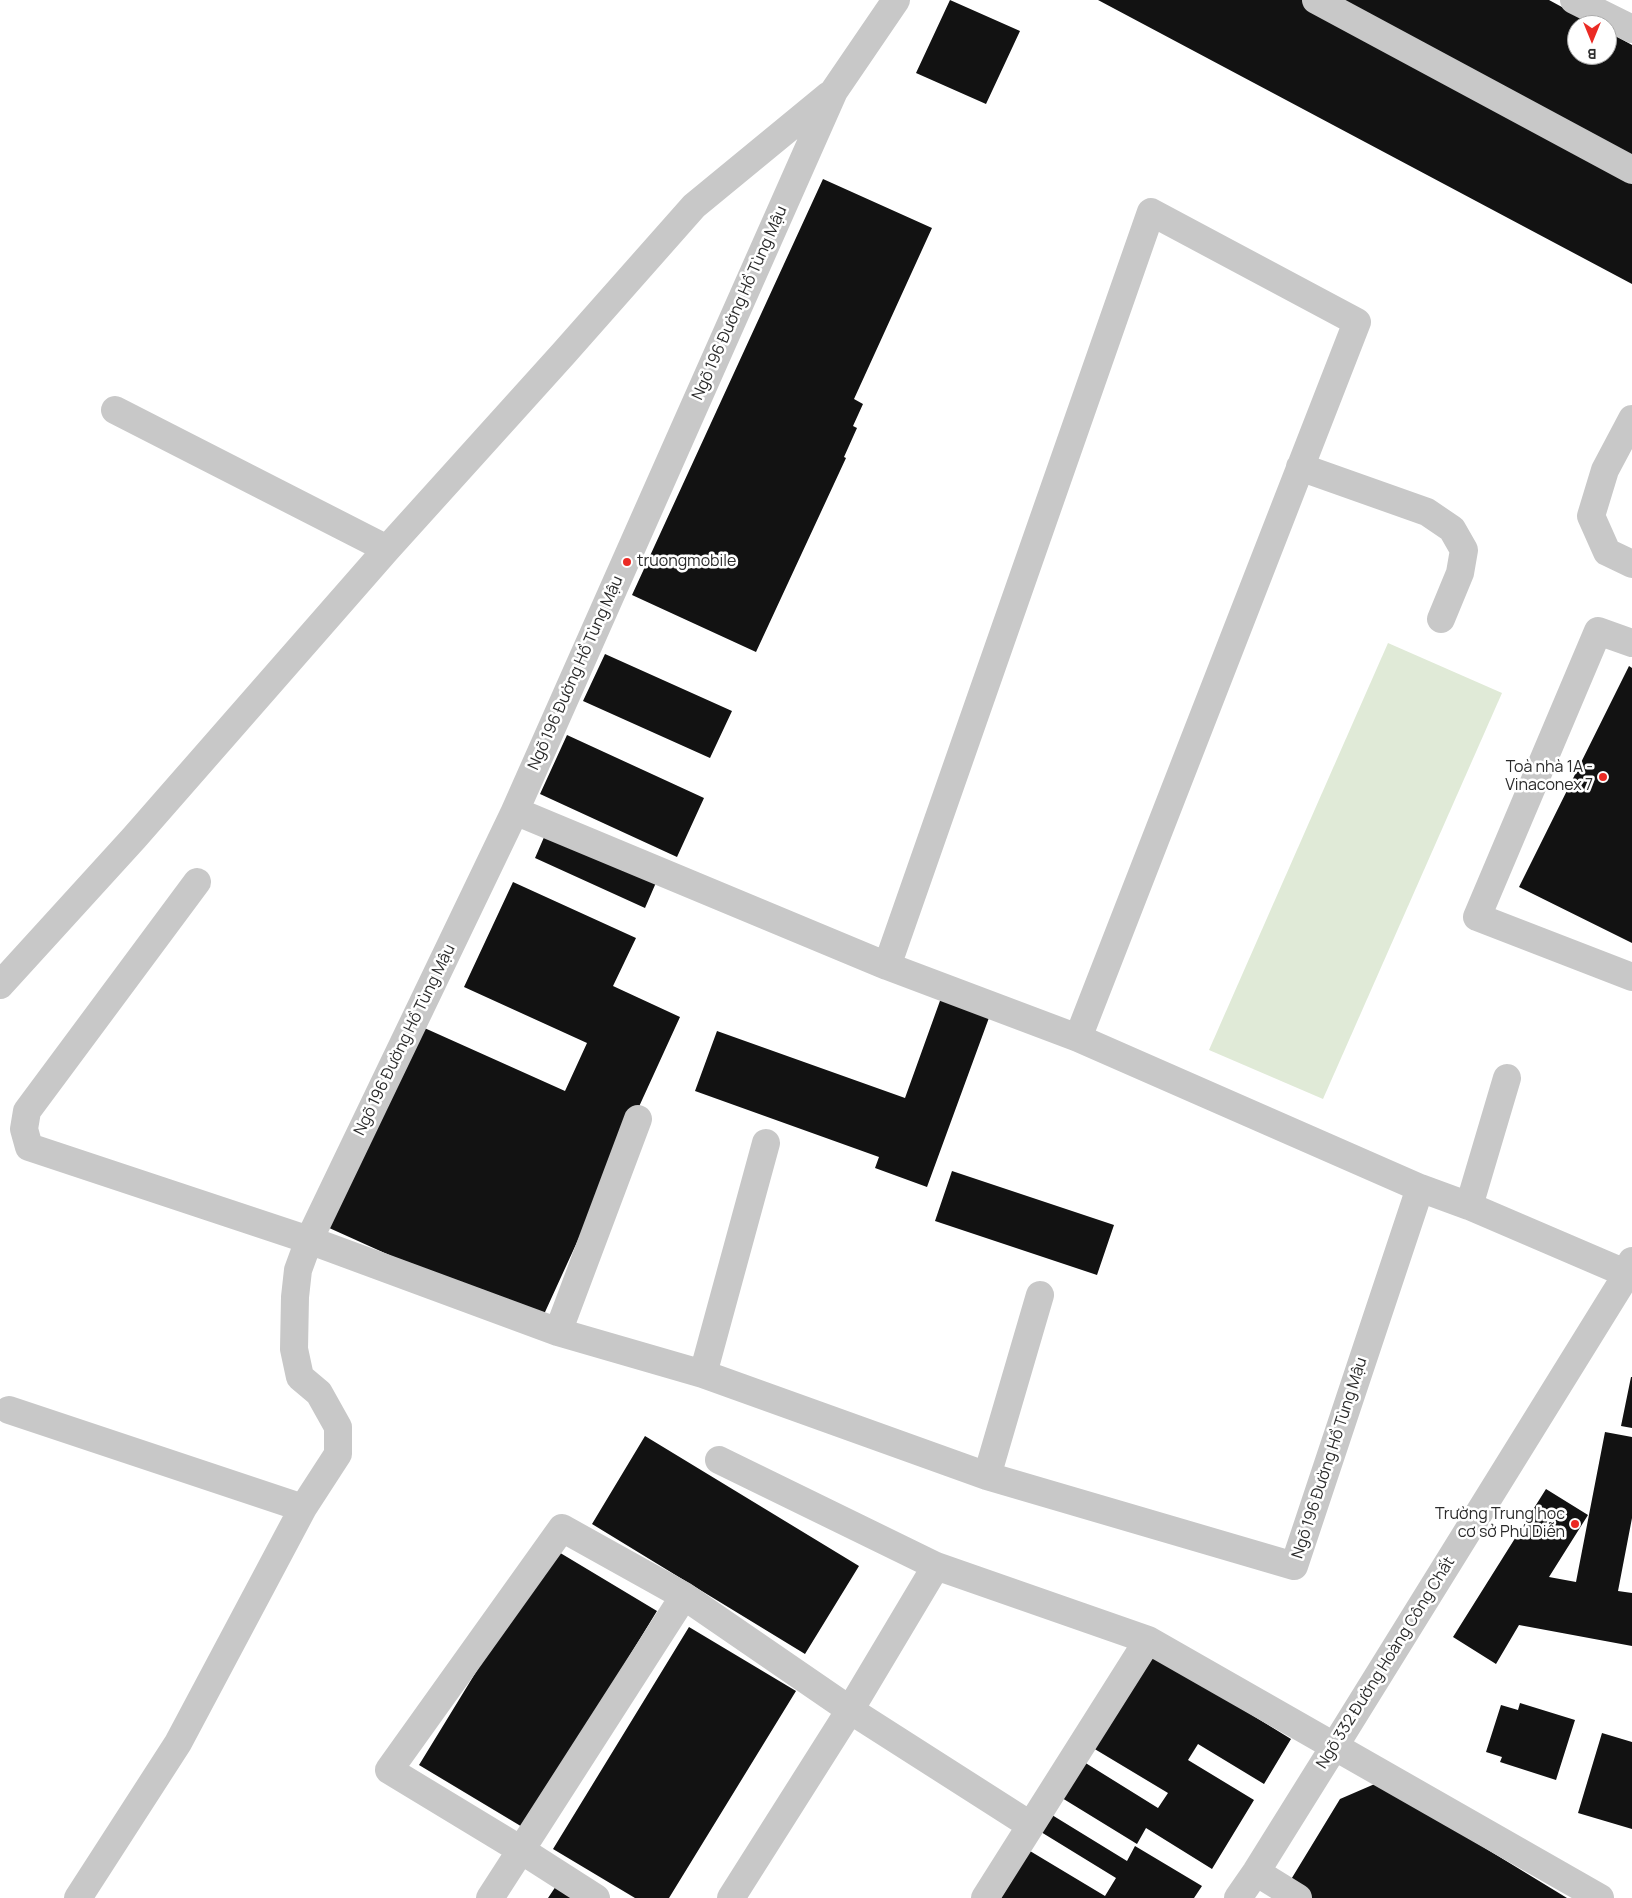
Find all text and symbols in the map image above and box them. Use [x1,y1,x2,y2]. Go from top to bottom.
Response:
north arrow [1567,15,1617,65]
text: B [1588,45,1596,64]
street label: Ngõ 196 Đường Hồ Tùng Mậu [688,203,792,403]
place label: truongmobile [637,552,736,572]
marker: truongmobile [621,556,633,568]
street label: Ngõ 196 Đường Hồ Tùng Mậu [524,573,628,773]
place label: Toà nhà 1A - Vinaconex 7 [1505,758,1593,796]
marker: Toà nhà 1A - Vinaconex 7 [1597,771,1609,783]
street label: Ngõ 196 Đường Hồ Tùng Mậu [350,941,460,1139]
street label: Ngõ 196 Đường Hồ Tùng Mậu [1288,1355,1372,1561]
place label: Trường Trung học cơ sở Phú Diễn [1435,1505,1565,1543]
marker: Trường Trung học cơ sở Phú Diễn [1569,1518,1581,1530]
street label: Ngõ 332 Đường Hoàng Công Chất [1313,1554,1459,1772]

